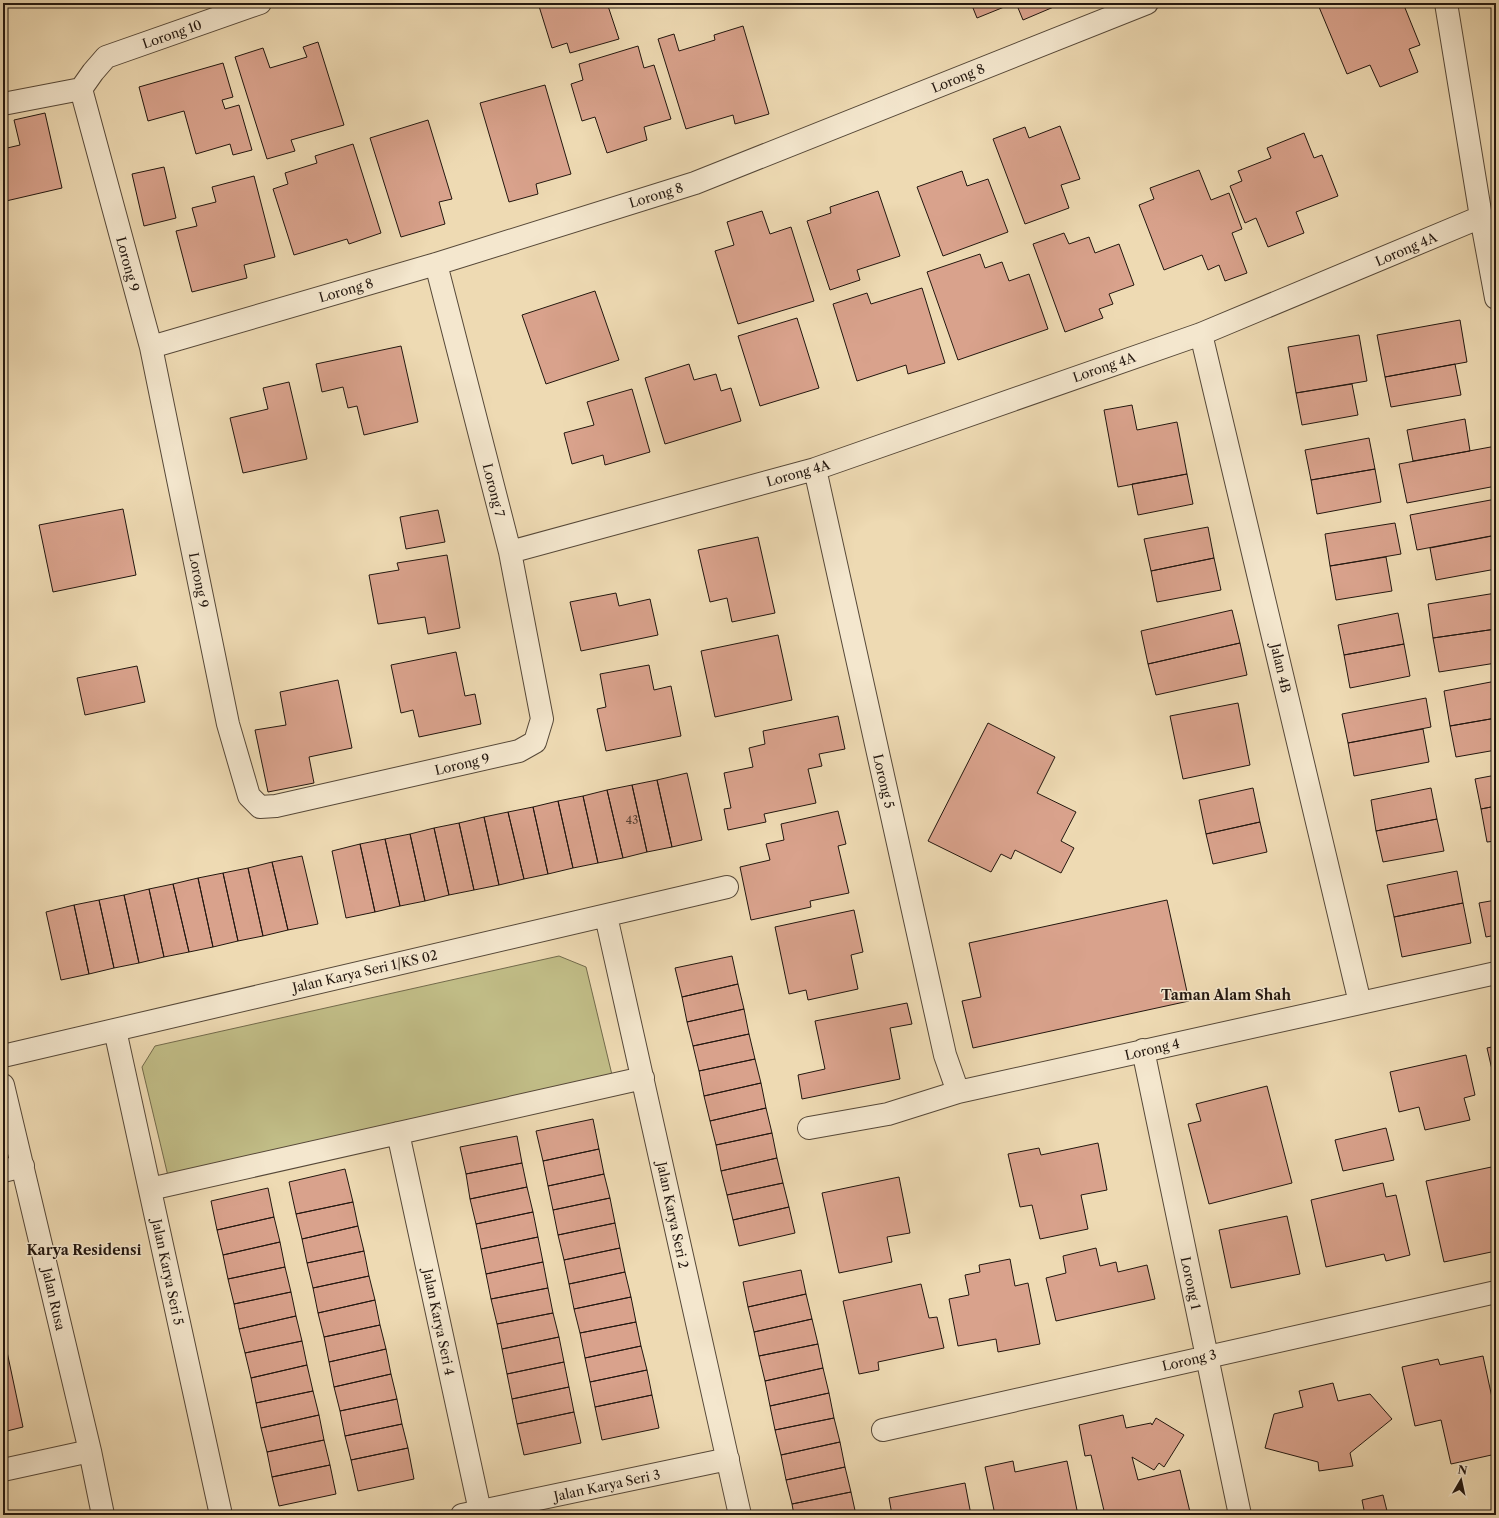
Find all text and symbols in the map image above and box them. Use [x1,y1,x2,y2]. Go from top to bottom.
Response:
street label: Lorong 10 [140,16,204,52]
street label: Lorong 8 [929,60,987,96]
street label: Lorong 8 [627,179,685,211]
street label: Lorong 4A [1373,229,1440,269]
street label: Lorong 9 [113,235,143,293]
street label: Lorong 8 [317,275,375,305]
street label: Lorong 4A [1070,349,1138,385]
street label: Lorong 4A [764,456,832,490]
street label: Lorong 7 [480,462,509,519]
street label: Lorong 9 [186,551,212,609]
street label: Jalan 4B [1267,640,1294,694]
street label: Lorong 9 [433,750,491,778]
street label: Lorong 5 [870,752,898,810]
house number: 43 [626,813,638,827]
street label: Jalan Karya Seri 1/KS 02 [289,947,439,996]
district label: Taman Alam Shah [1161,986,1291,1004]
street label: Lorong 4 [1123,1035,1181,1063]
street label: Jalan Karya Seri 2 [653,1158,692,1270]
street label: Jalan Karya Seri 5 [149,1215,187,1327]
district label: Karya Residensi [26,1241,142,1259]
street label: Lorong 1 [1178,1255,1205,1311]
street label: Jalan Rusa [39,1264,69,1332]
street label: Jalan Karya Seri 4 [419,1265,458,1377]
street label: Lorong 3 [1160,1346,1218,1374]
north arrow [1441,1460,1481,1500]
text: N [1457,1462,1469,1478]
street label: Jalan Karya Seri 3 [550,1466,662,1504]

